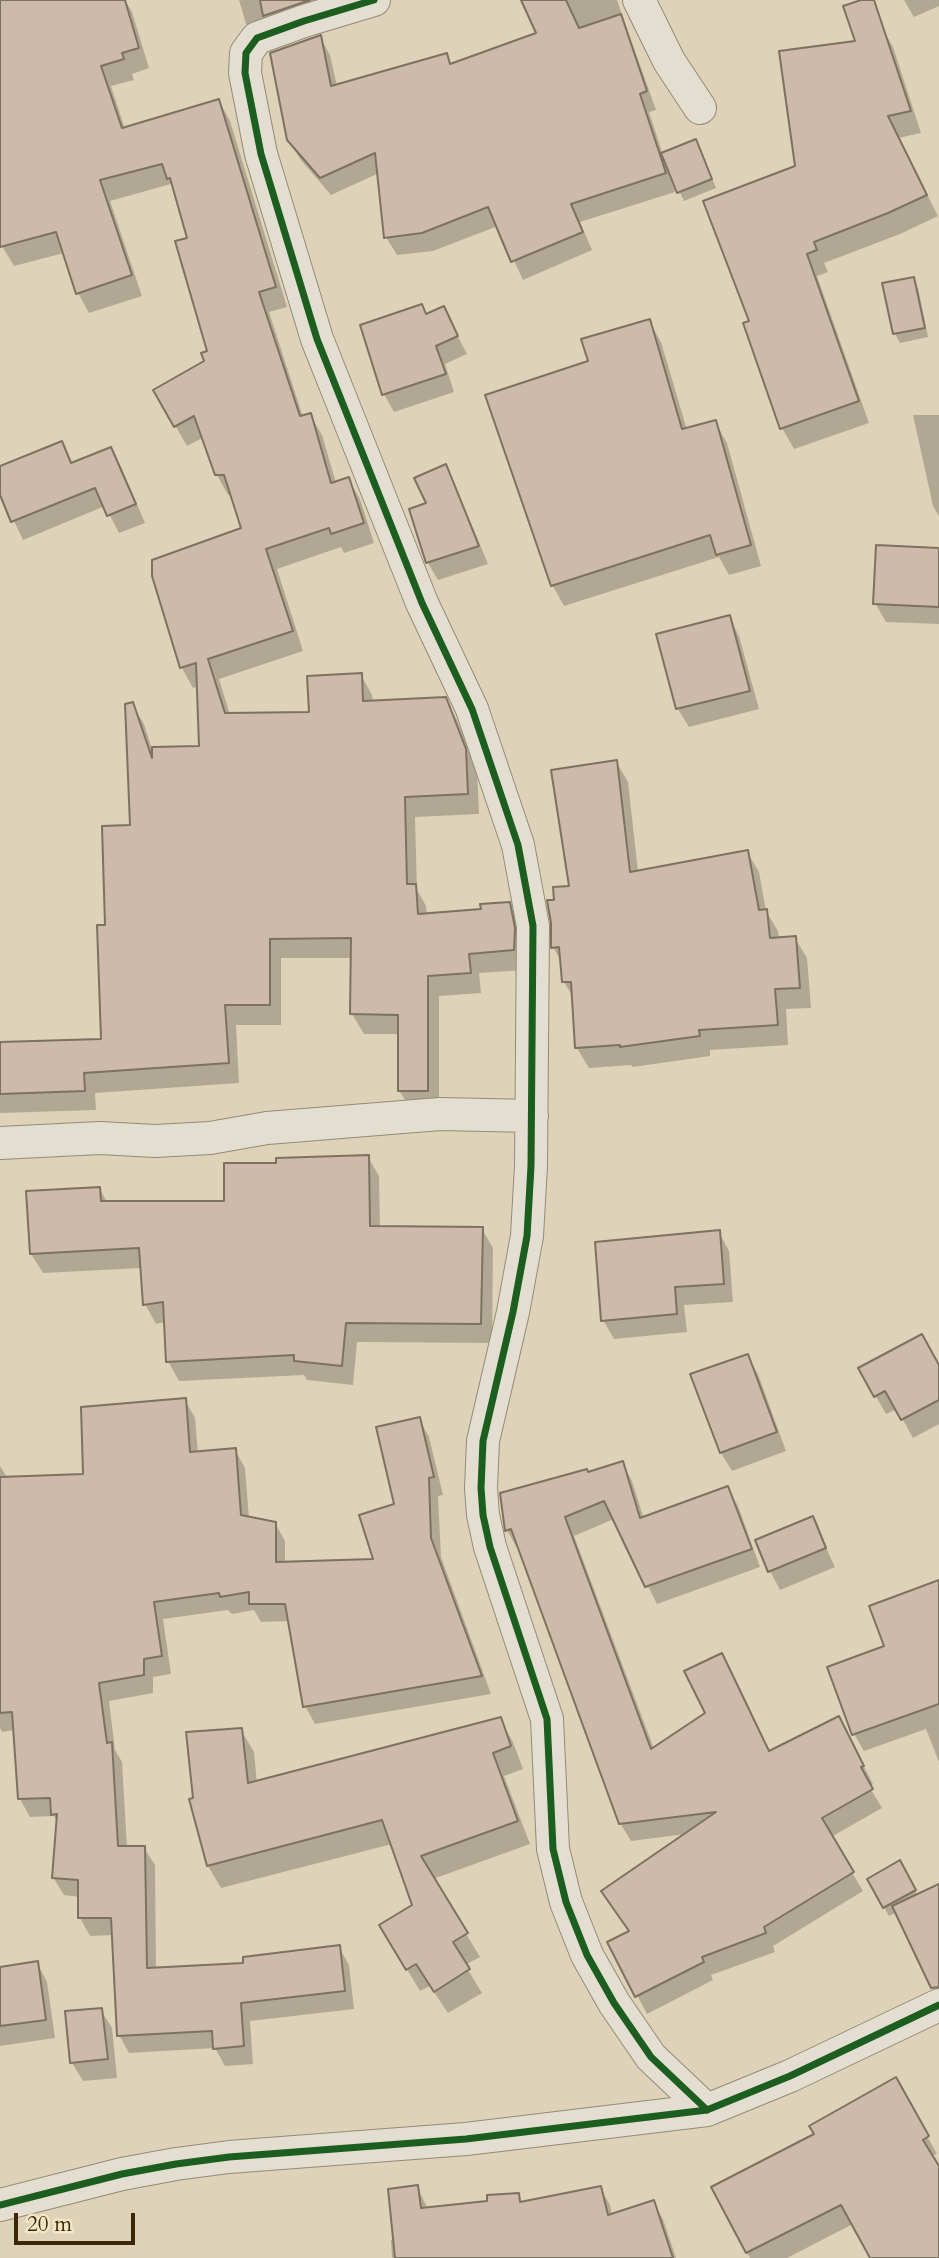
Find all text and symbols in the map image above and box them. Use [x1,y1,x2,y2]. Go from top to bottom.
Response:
scale bar [18,2198,138,2242]
text: 20 m [27,2210,72,2239]

